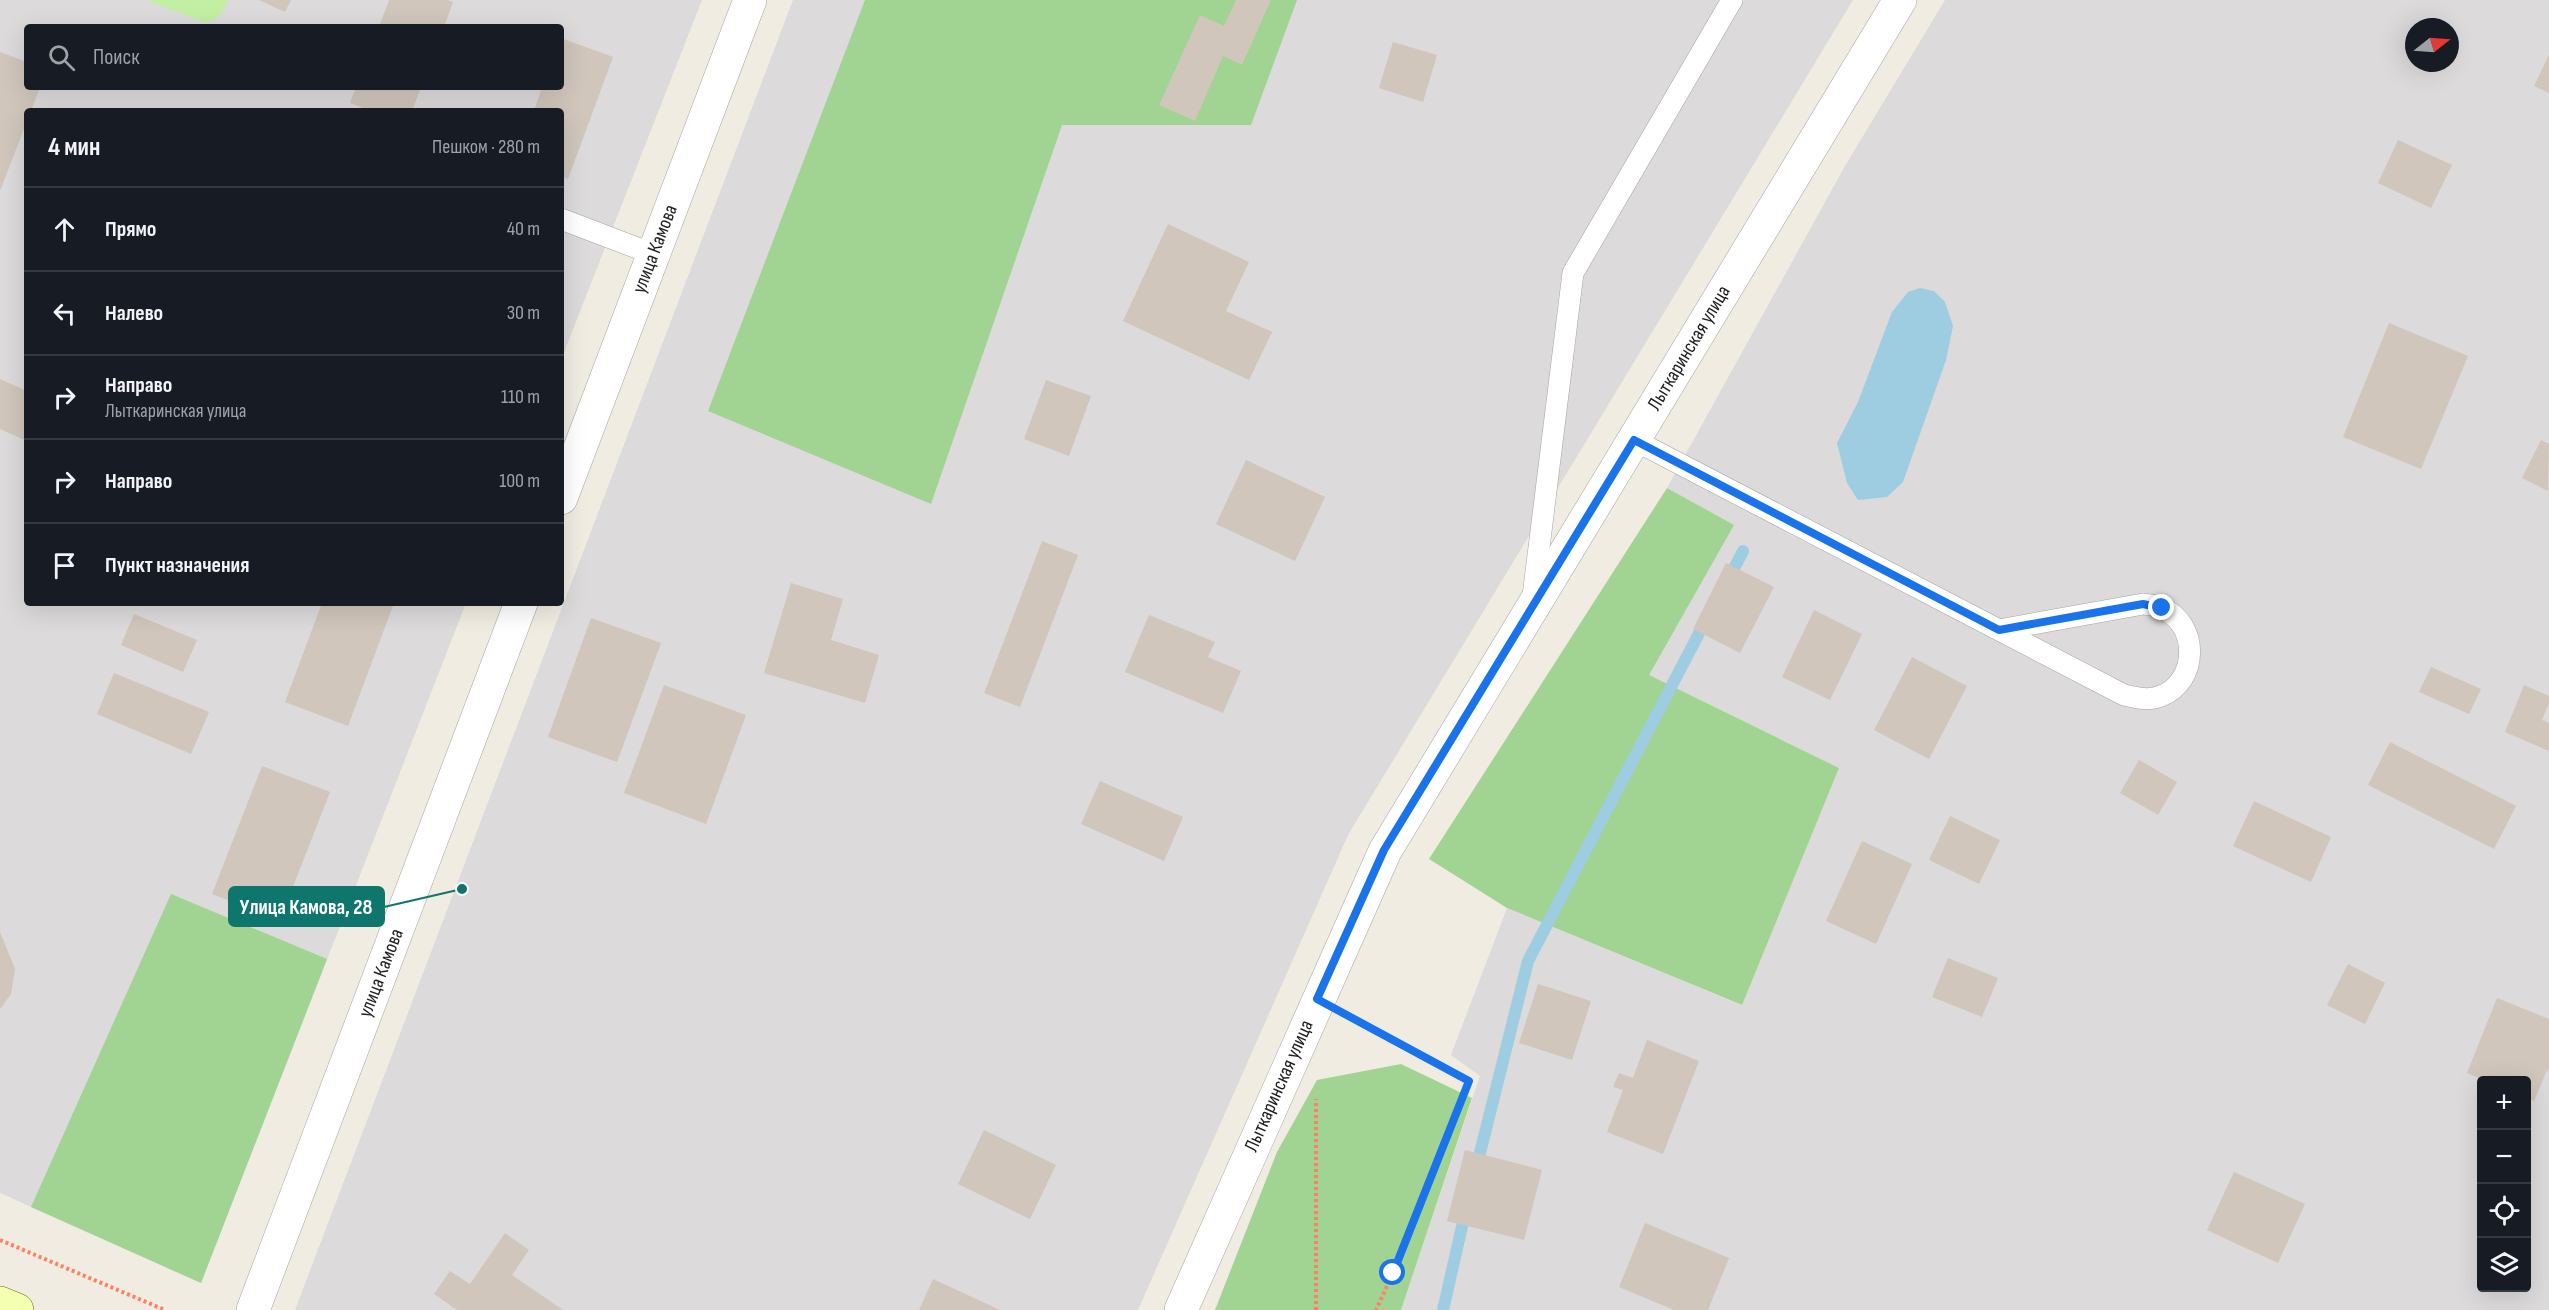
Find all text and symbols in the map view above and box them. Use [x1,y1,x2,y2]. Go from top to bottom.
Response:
north arrow [2405,18,2459,72]
search box [24,24,564,90]
icon: search [45,41,78,74]
text: Поиск [93,44,139,71]
text: 4 мин [48,132,100,163]
text: Пешком · 280 m [432,135,540,159]
street label: улица Камова [627,201,683,297]
icon: ahead [48,213,81,246]
text: Прямо [105,216,156,243]
text: 40 m [507,217,540,241]
street label: Лыткаринская улица [1642,281,1736,415]
icon: left [48,297,81,330]
text: Налево [105,300,163,327]
text: 30 m [507,301,540,325]
text: Направо [105,372,172,399]
icon: right [48,381,81,414]
text: 110 m [501,385,540,409]
text: Лыткаринская улица [105,399,246,423]
icon: right [48,465,81,498]
text: Направо [105,468,172,495]
text: 100 m [499,469,540,493]
icon: arrive [48,549,81,582]
text: Пункт назначения [105,552,249,579]
route end [2148,594,2174,620]
callout: Улица Камова, 28 [229,887,384,926]
text: Улица Камова, 28 [240,895,372,920]
street label: улица Камова [353,925,409,1021]
street label: Лыткаринская улица [1239,1017,1319,1155]
map controls [2477,1076,2531,1292]
button: + [2477,1076,2531,1130]
button: − [2477,1130,2531,1184]
button: locate [2477,1184,2531,1238]
button: layers [2477,1238,2531,1292]
route start [1379,1259,1405,1285]

